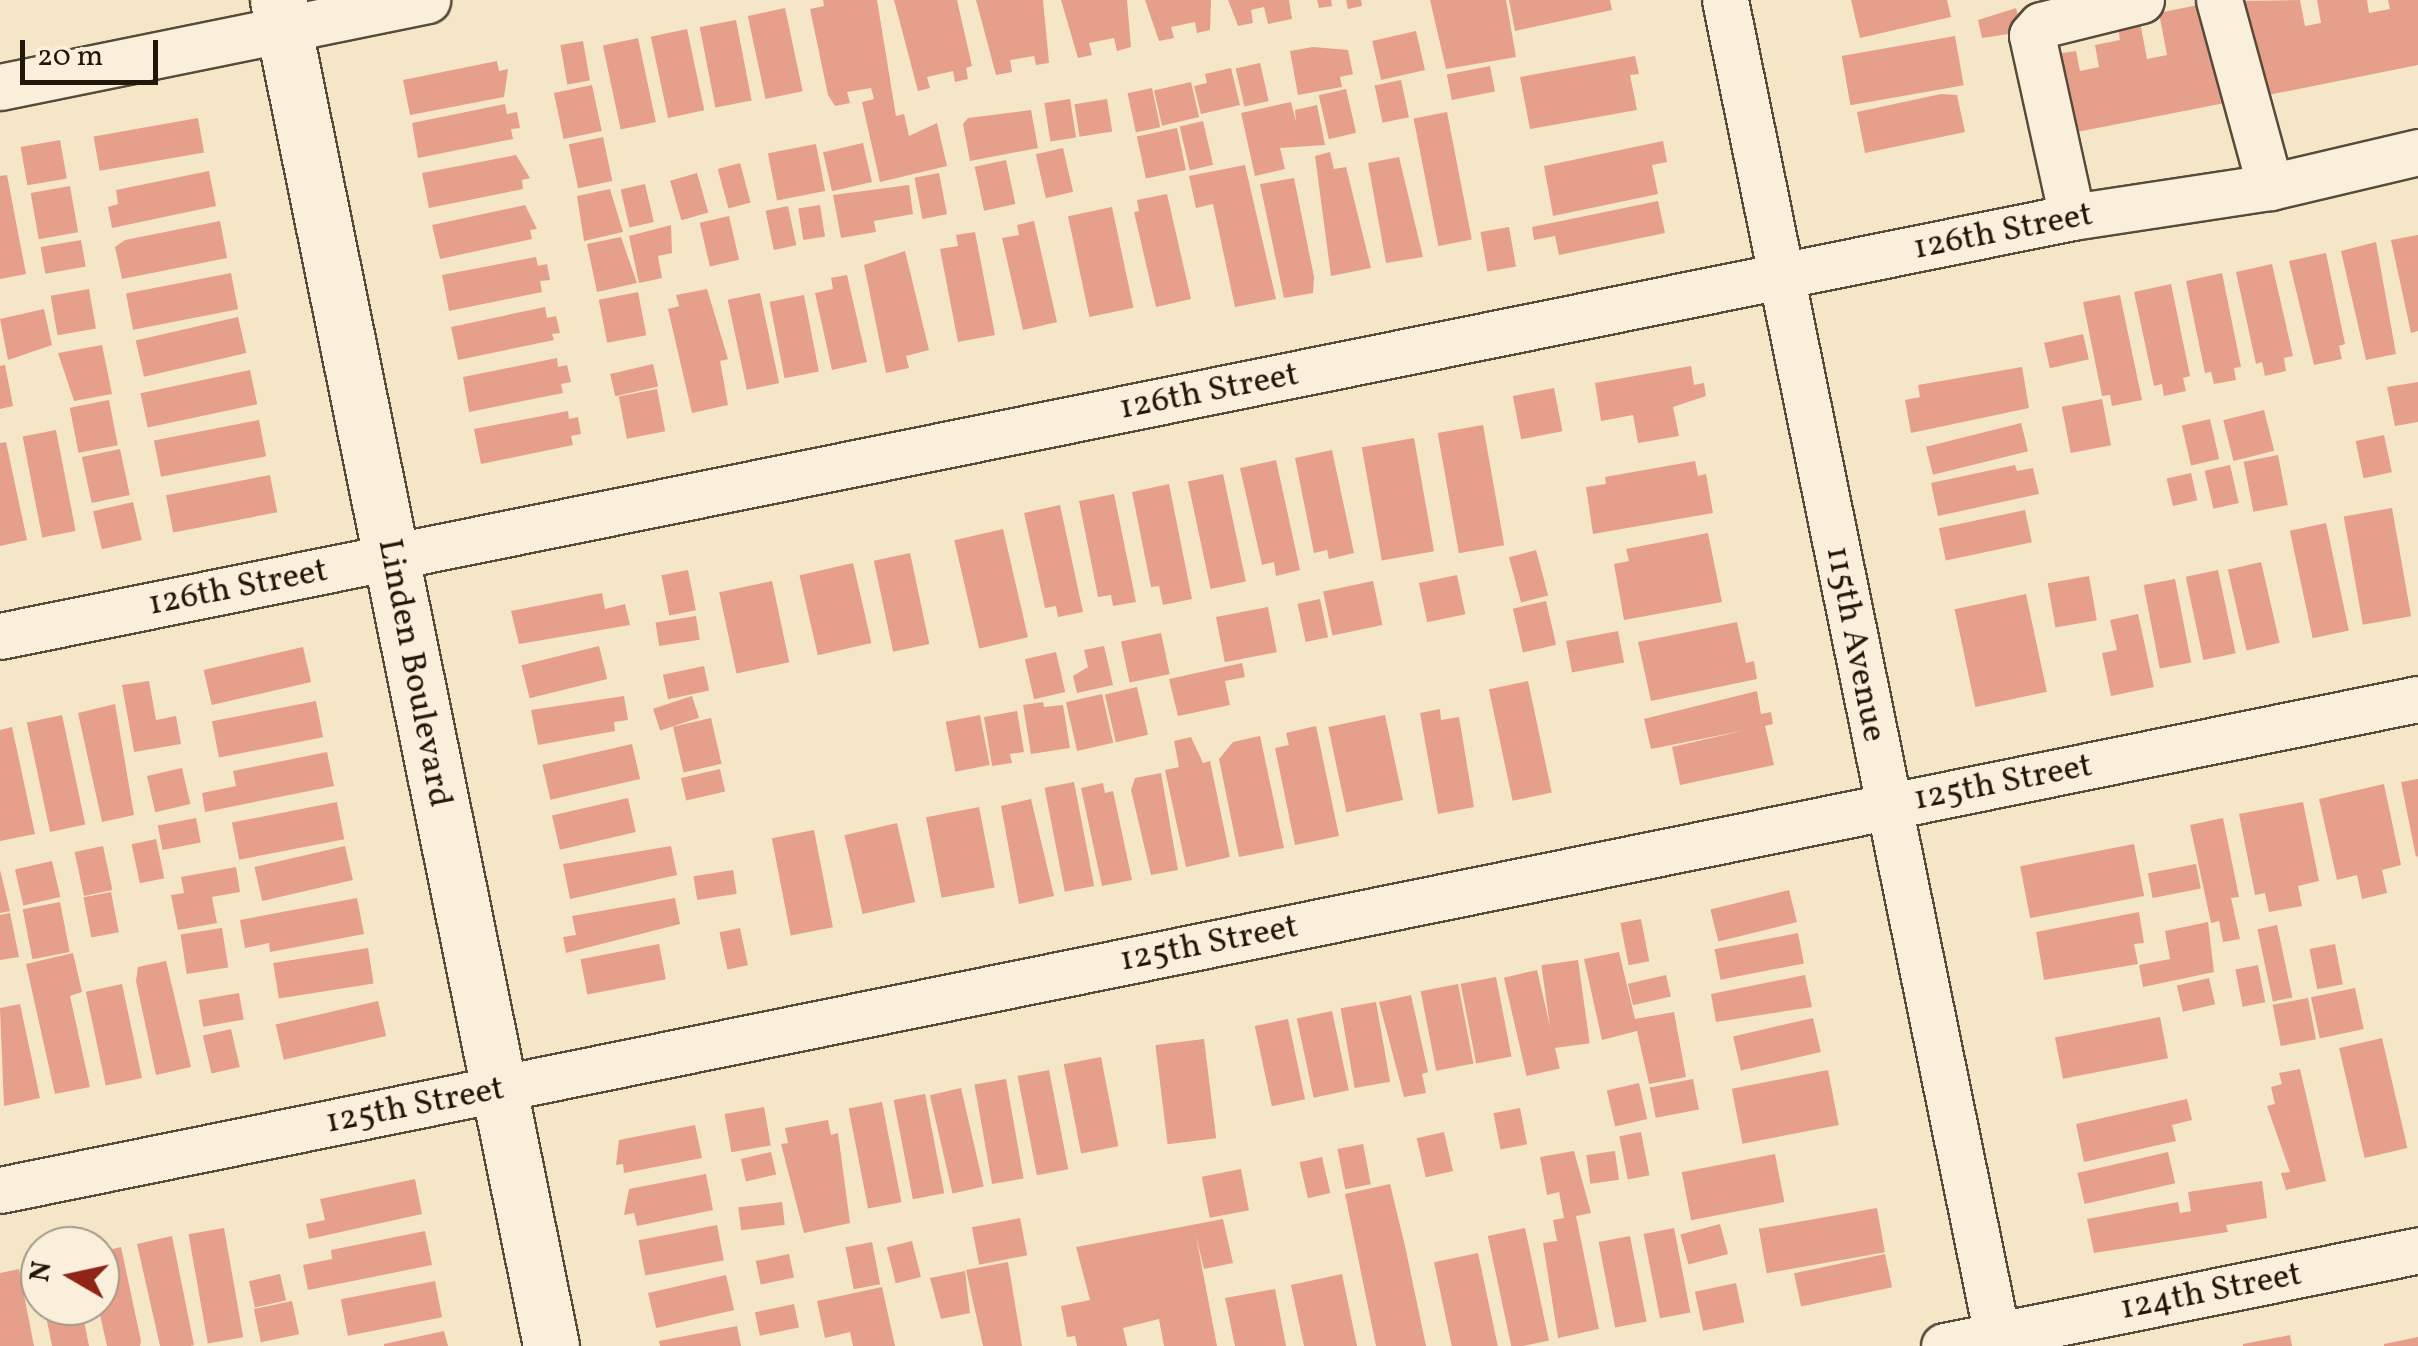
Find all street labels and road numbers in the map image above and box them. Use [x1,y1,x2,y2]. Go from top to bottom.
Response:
street label: 126th Street [1910,194,2096,270]
street label: 126th Street [1116,354,1302,430]
street label: Linden Boulevard [367,535,461,811]
street label: 115th Avenue [1815,543,1895,745]
street label: 126th Street [145,550,331,626]
street label: 125th Street [1910,745,2096,821]
street label: 125th Street [1116,906,1302,982]
street label: 125th Street [322,1068,508,1144]
street label: 124th Street [2117,1254,2305,1330]

